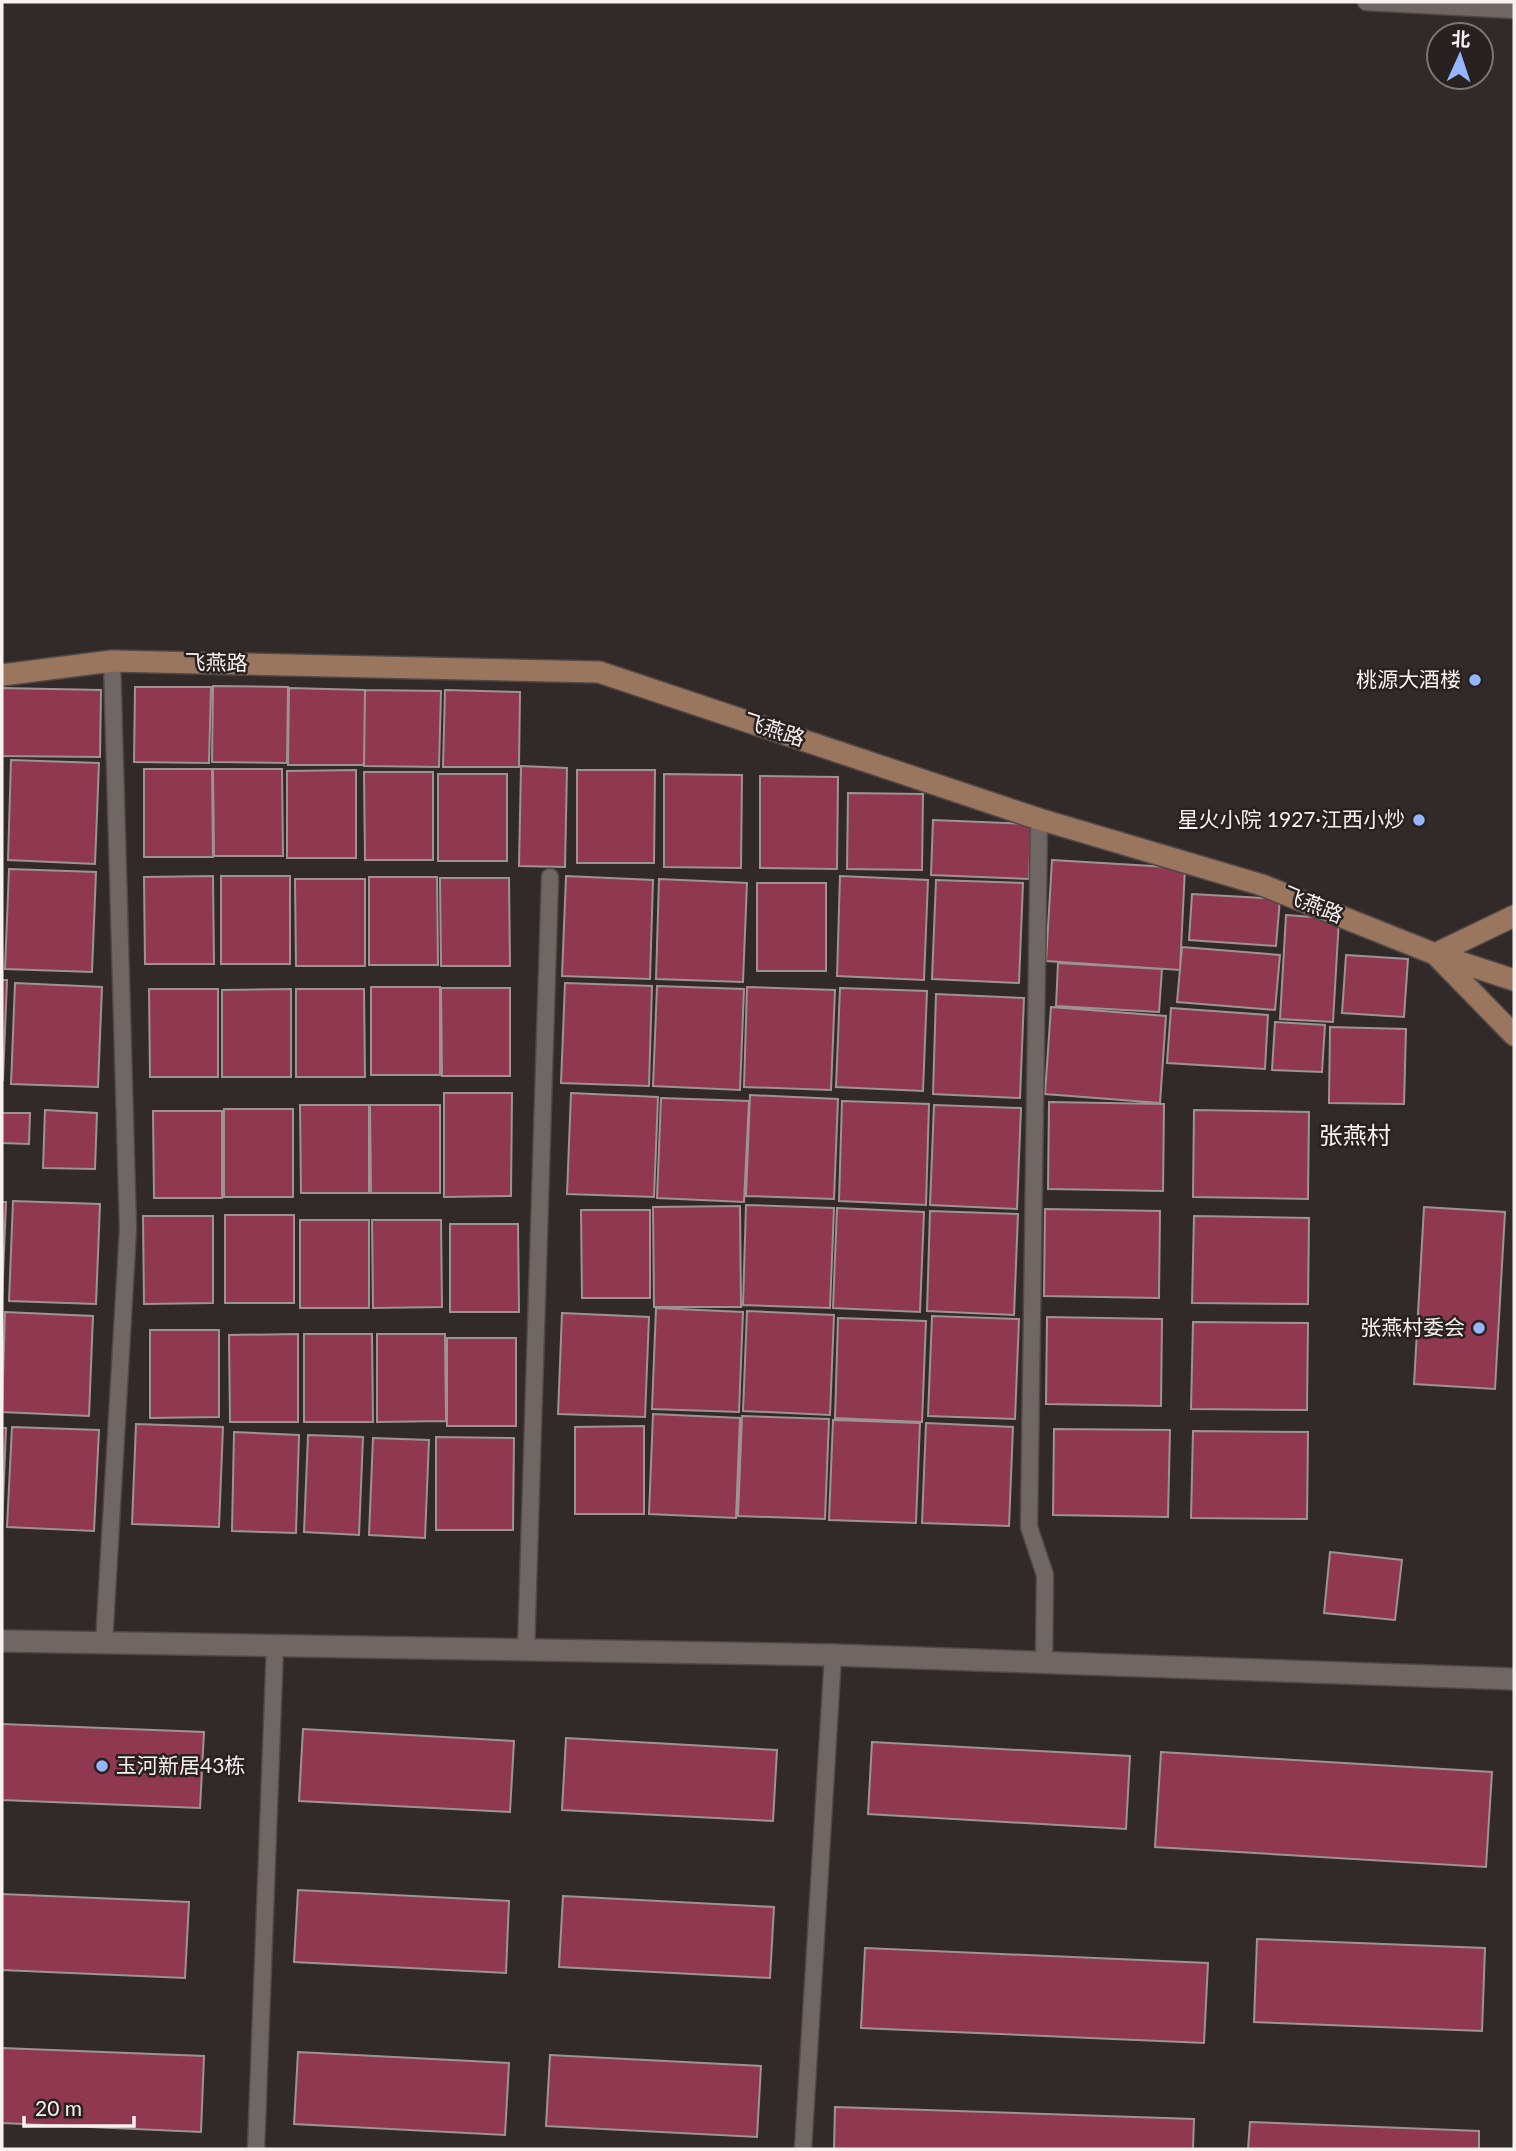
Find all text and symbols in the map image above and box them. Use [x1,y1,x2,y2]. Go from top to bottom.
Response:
north arrow [1425,21,1495,91]
text: 北 [1451,27,1471,51]
street label: 飞燕路 [184,648,248,675]
place label: 桃源大酒楼 [1356,666,1461,691]
marker: 桃源大酒楼 [1467,672,1483,688]
street label: 飞燕路 [741,707,808,750]
place label: 星火小院 1927·江西小炒 [1177,806,1405,831]
marker: 星火小院 1927·江西小炒 [1411,812,1427,828]
street label: 飞燕路 [1280,880,1347,927]
district label: 张燕村 [1319,1120,1391,1149]
place label: 张燕村委会 [1360,1314,1465,1339]
marker: 张燕村委会 [1471,1320,1487,1336]
place label: 玉河新居43栋 [116,1752,245,1777]
marker: 玉河新居43栋 [94,1758,110,1774]
scale bar [24,2084,135,2128]
text: 20 m [35,2095,82,2120]

